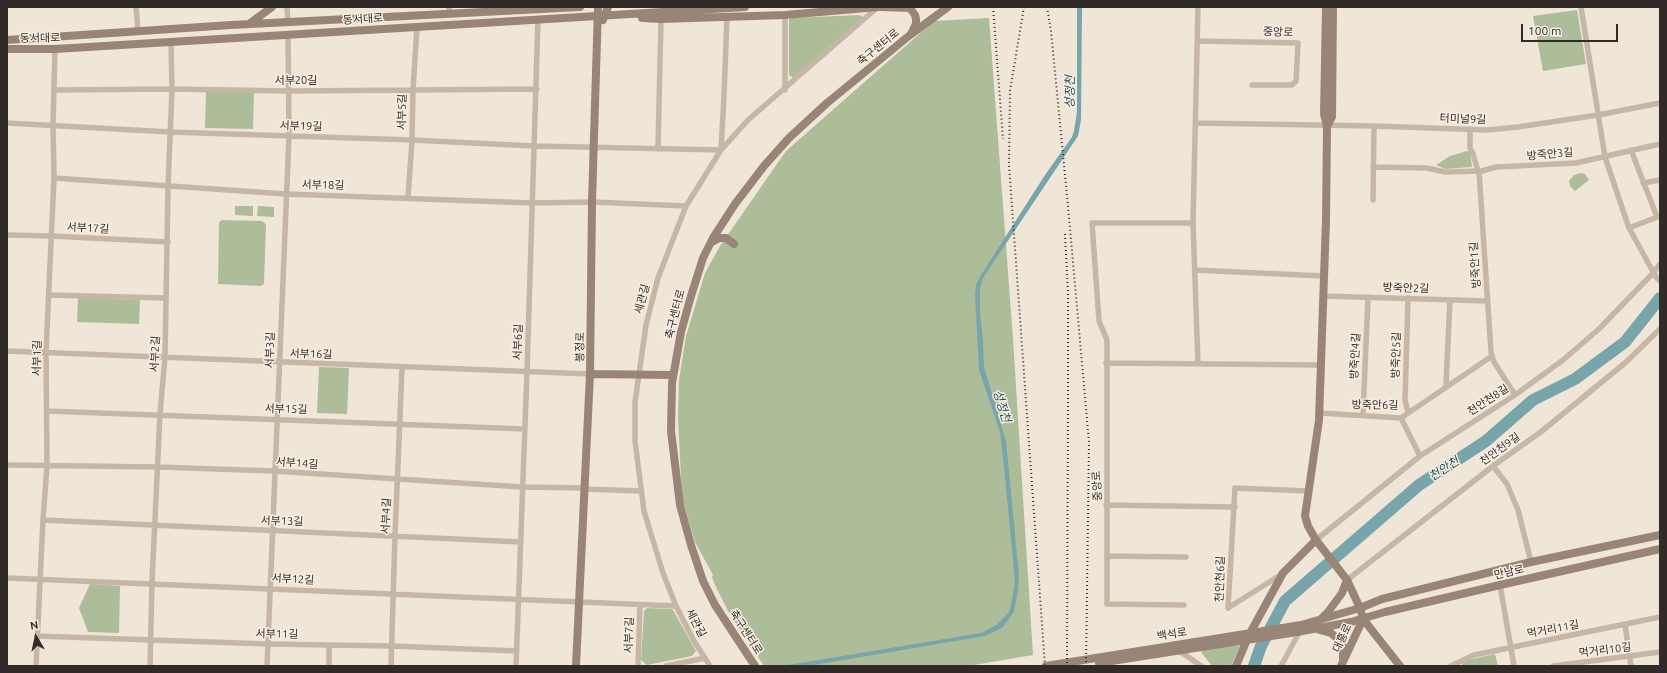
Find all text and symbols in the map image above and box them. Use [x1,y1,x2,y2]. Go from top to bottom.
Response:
street label: 동서대로 [342,11,384,27]
scale bar [1523,16,1620,42]
text: 100 m [1528,24,1561,37]
street label: 중앙로 [1263,25,1293,39]
street label: 축구센터로 [854,26,902,68]
street label: 동서대로 [20,31,60,45]
street label: 서부20길 [275,73,317,87]
water label: 성정천 [1063,75,1077,109]
street label: 서부5길 [395,94,409,130]
street label: 터미널9길 [1439,112,1487,126]
street label: 서부19길 [279,119,323,133]
street label: 방죽안3길 [1526,145,1574,163]
street label: 서부18길 [302,178,344,192]
street label: 서부17길 [66,220,110,236]
street label: 방죽안1길 [1467,241,1483,289]
street label: 방죽안2길 [1382,281,1430,295]
street label: 세관길 [632,283,652,315]
street label: 축구센터로 [662,288,688,340]
street label: 서부6길 [511,323,525,361]
street label: 서부3길 [263,331,277,369]
street label: 방죽안5길 [1389,331,1403,379]
street label: 봉정로 [573,332,587,362]
street label: 방죽안4길 [1347,332,1363,380]
street label: 서부2길 [147,335,163,373]
street label: 서부1길 [30,340,44,376]
street label: 서부16길 [289,347,333,361]
street label: 천안천8길 [1465,382,1511,418]
water label: 성정천 [990,388,1014,424]
street label: 방죽안6길 [1352,398,1398,412]
street label: 서부15길 [264,402,308,416]
street label: 천안천9길 [1477,430,1523,468]
water label: 천안천 [1426,454,1462,484]
street label: 서부14길 [275,455,319,471]
street label: 중앙로 [1090,470,1104,502]
street label: 서부4길 [378,497,394,535]
street label: 서부13길 [260,514,304,528]
street label: 천안천6길 [1213,555,1227,603]
street label: 만남로 [1493,562,1525,582]
street label: 서부12길 [271,571,315,587]
street label: 세관길 [683,606,709,640]
street label: 축구센터로 [727,607,765,657]
street label: 서부7길 [622,616,636,654]
north arrow [16,617,56,657]
street label: 먹거리11길 [1526,617,1580,641]
text: N [29,619,39,632]
street label: 대흥로 [1330,621,1354,655]
street label: 백석로 [1156,625,1188,643]
street label: 서부11길 [256,627,298,641]
street label: 먹거리10길 [1578,640,1632,660]

